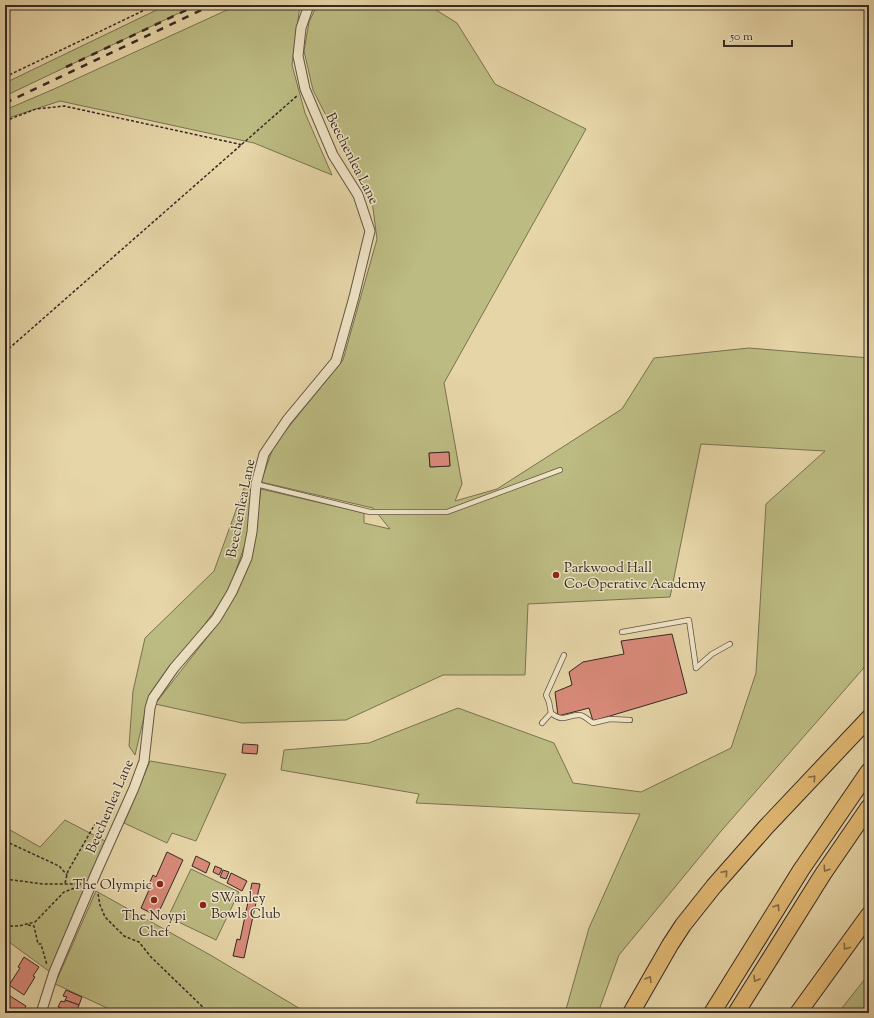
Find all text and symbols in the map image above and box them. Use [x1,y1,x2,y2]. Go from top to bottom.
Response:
scale bar [724,22,792,48]
text: 50 m [729,28,753,46]
street label: Beechenlea Lane [320,110,383,208]
street label: Beechenlea Lane [223,457,261,560]
place label: Parkwood Hall Co-Operative Academy [564,559,706,595]
marker: Parkwood Hall Co-Operative Academy [551,570,561,580]
street label: Beechenlea Lane [82,757,140,857]
one-way arrow [808,775,815,782]
one-way arrow [823,865,831,872]
one-way arrow [720,871,727,878]
place label: The Olympic [72,876,152,896]
marker: The Olympic [155,879,165,889]
place label: SWanley Bowls Club [211,889,281,925]
marker: The Noypi Chef [149,895,159,905]
marker: SWanley Bowls Club [198,900,208,910]
one-way arrow [772,904,780,911]
place label: The Noypi Chef [122,907,186,943]
one-way arrow [843,943,851,950]
one-way arrow [754,975,761,982]
one-way arrow [645,976,652,983]

